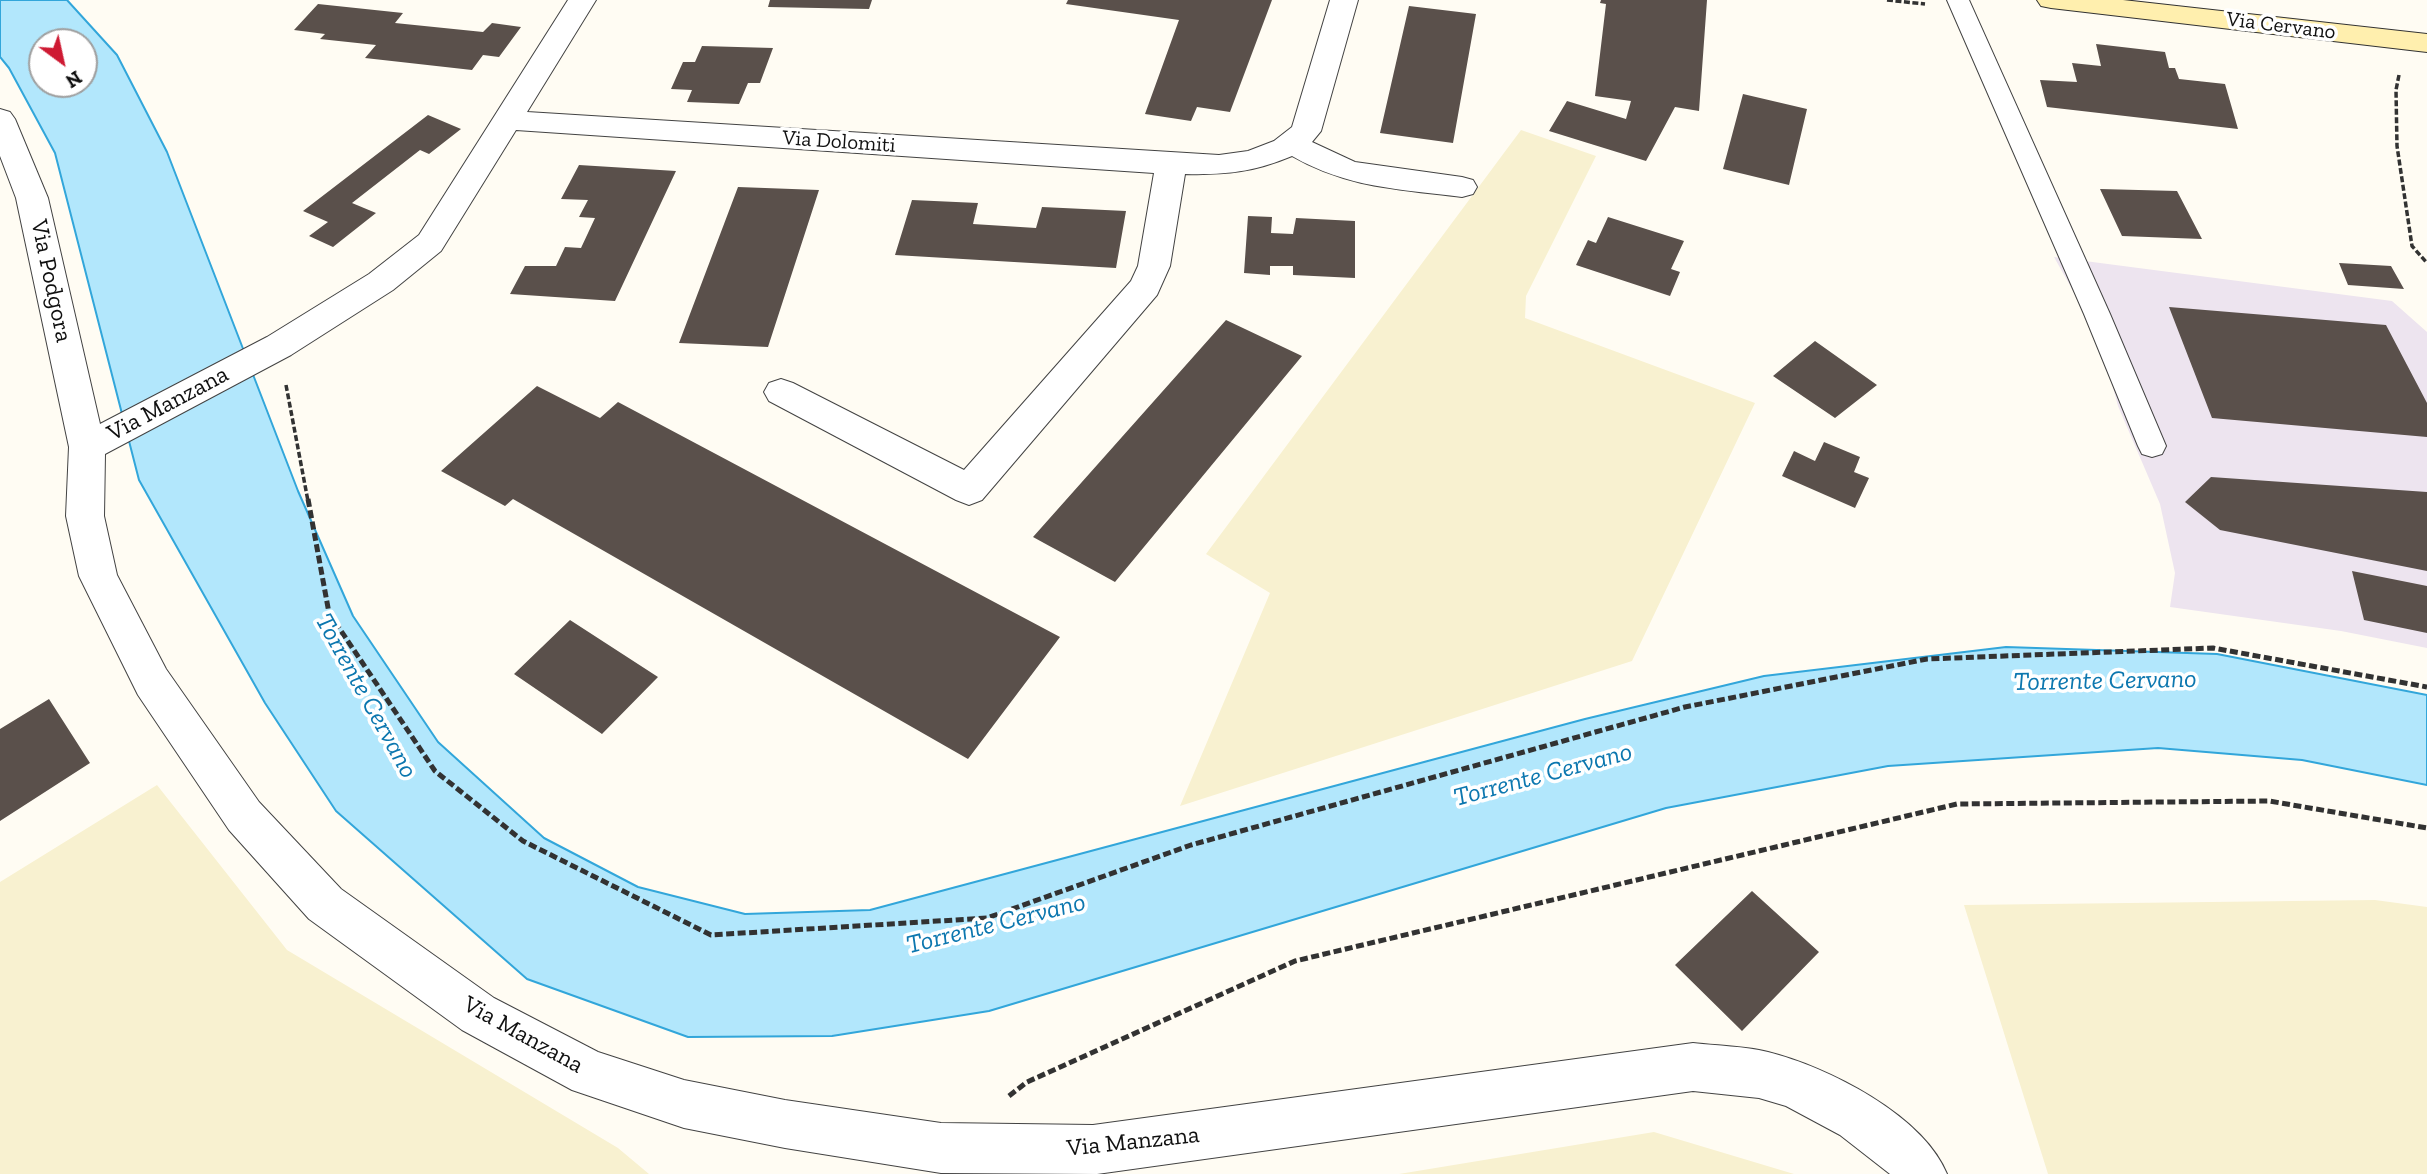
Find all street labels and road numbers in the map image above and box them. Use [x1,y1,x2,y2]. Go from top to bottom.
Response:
street label: Via Cervano [2225,7,2337,45]
street label: Via Dolomiti [781,125,897,159]
street label: Via Podgora [24,217,78,345]
street label: Via Manzana [102,360,234,448]
street label: Via Manzana [458,990,588,1080]
street label: Via Manzana [1065,1121,1201,1163]

